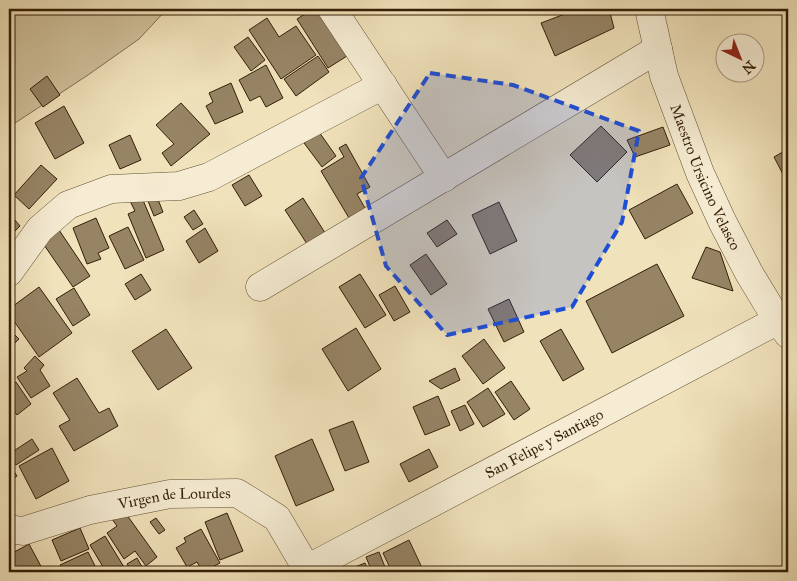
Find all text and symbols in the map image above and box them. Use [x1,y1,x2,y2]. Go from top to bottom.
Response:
north arrow [714,32,764,82]
text: N [738,57,759,77]
street label: Maestro Ursicino Velasco [666,102,745,253]
street label: San Felipe y Santiago [482,405,607,482]
street label: Virgen de Lourdes [116,484,231,513]

